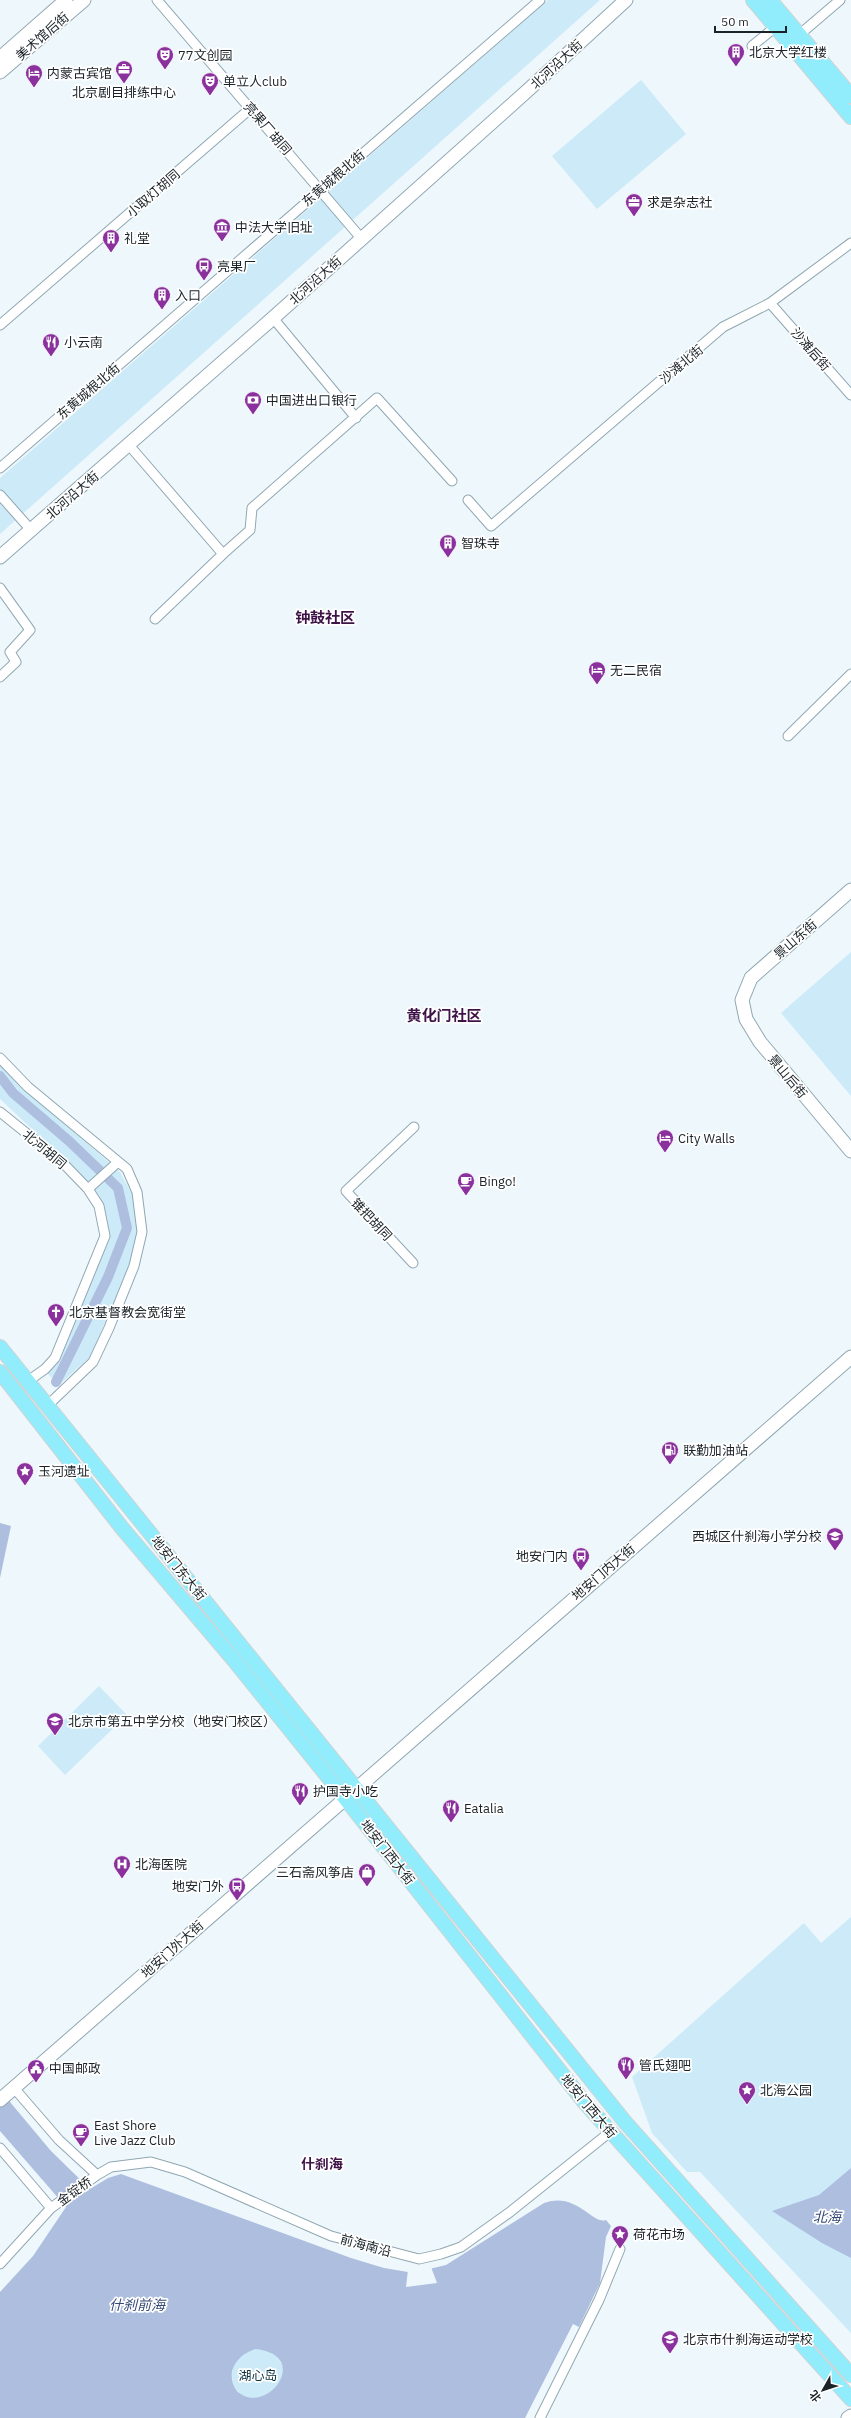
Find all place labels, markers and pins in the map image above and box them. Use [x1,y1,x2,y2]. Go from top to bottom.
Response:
building icon: 北京大学红楼 [726,42,746,67]
place label: 北京大学红楼 [749,44,827,61]
theatre icon: 77文创园 [155,45,175,70]
place label: 77文创园 [178,47,233,64]
office icon: 北京剧目排练中心 [114,59,134,84]
hotel icon: 内蒙古宾馆 [24,63,44,88]
place label: 内蒙古宾馆 [47,65,112,82]
theatre icon: 单立人club [200,71,220,96]
place label: 单立人club [223,73,287,90]
place label: 北京剧目排练中心 [72,84,176,101]
office icon: 求是杂志社 [624,192,644,217]
place label: 求是杂志社 [647,194,712,211]
museum icon: 中法大学旧址 [212,217,232,242]
place label: 中法大学旧址 [235,219,313,236]
building icon: 礼堂 [101,228,121,253]
place label: 礼堂 [124,230,150,247]
bus stop icon: 亮果厂 [194,256,214,281]
place label: 亮果厂 [217,258,256,275]
building icon: 入口 [152,285,172,310]
place label: 入口 [175,287,201,304]
restaurant icon: 小云南 [41,332,61,357]
place label: 小云南 [64,334,103,351]
bank icon: 中国进出口银行 [243,390,263,415]
place label: 中国进出口银行 [266,392,357,409]
building icon: 智珠寺 [438,533,458,558]
place label: 智珠寺 [461,535,500,552]
hotel icon: 无二民宿 [587,660,607,685]
place label: 无二民宿 [610,662,662,679]
hotel icon: City Walls [655,1128,675,1153]
place label: City Walls [678,1130,735,1147]
cafe icon: Bingo! [456,1171,476,1196]
place label: Bingo! [479,1173,516,1190]
church icon: 北京基督教会宽街堂 [46,1302,66,1327]
place label: 北京基督教会宽街堂 [69,1304,186,1321]
fuel station icon: 联勤加油站 [660,1440,680,1465]
place label: 联勤加油站 [683,1442,748,1459]
place icon: 玉河遗址 [15,1461,35,1486]
place label: 玉河遗址 [38,1463,90,1480]
school or university icon: 西城区什刹海小学分校 [825,1526,845,1551]
place label: 西城区什刹海小学分校 [692,1528,822,1545]
bus stop icon: 地安门内 [571,1546,591,1571]
place label: 地安门内 [516,1548,568,1565]
school or university icon: 北京市第五中学分校（地安门校区） [45,1711,65,1736]
place label: 北京市第五中学分校（地安门校区） [68,1713,276,1730]
restaurant icon: 护国寺小吃 [290,1781,310,1806]
place label: 护国寺小吃 [313,1783,378,1800]
restaurant icon: Eatalia [441,1798,461,1823]
place label: Eatalia [464,1800,504,1817]
hospital icon: 北海医院 [112,1854,132,1879]
place label: 北海医院 [135,1856,187,1873]
shop icon: 三石斋风筝店 [357,1862,377,1887]
place label: 三石斋风筝店 [276,1864,354,1881]
bus stop icon: 地安门外 [227,1876,247,1901]
place label: 地安门外 [172,1878,224,1895]
restaurant icon: 管氏翅吧 [616,2055,636,2080]
place label: 管氏翅吧 [639,2057,691,2074]
public building icon: 中国邮政 [26,2058,46,2083]
place label: 中国邮政 [49,2060,101,2077]
place icon: 北海公园 [737,2080,757,2105]
place label: 北海公园 [760,2082,812,2099]
place label: East Shore Live Jazz Club [94,2117,176,2149]
cafe icon: East Shore Live Jazz Club [71,2122,91,2147]
place icon: 荷花市场 [610,2224,630,2249]
place label: 荷花市场 [633,2226,685,2243]
school or university icon: 北京市什刹海运动学校 [660,2329,680,2354]
place label: 北京市什刹海运动学校 [683,2331,813,2348]

